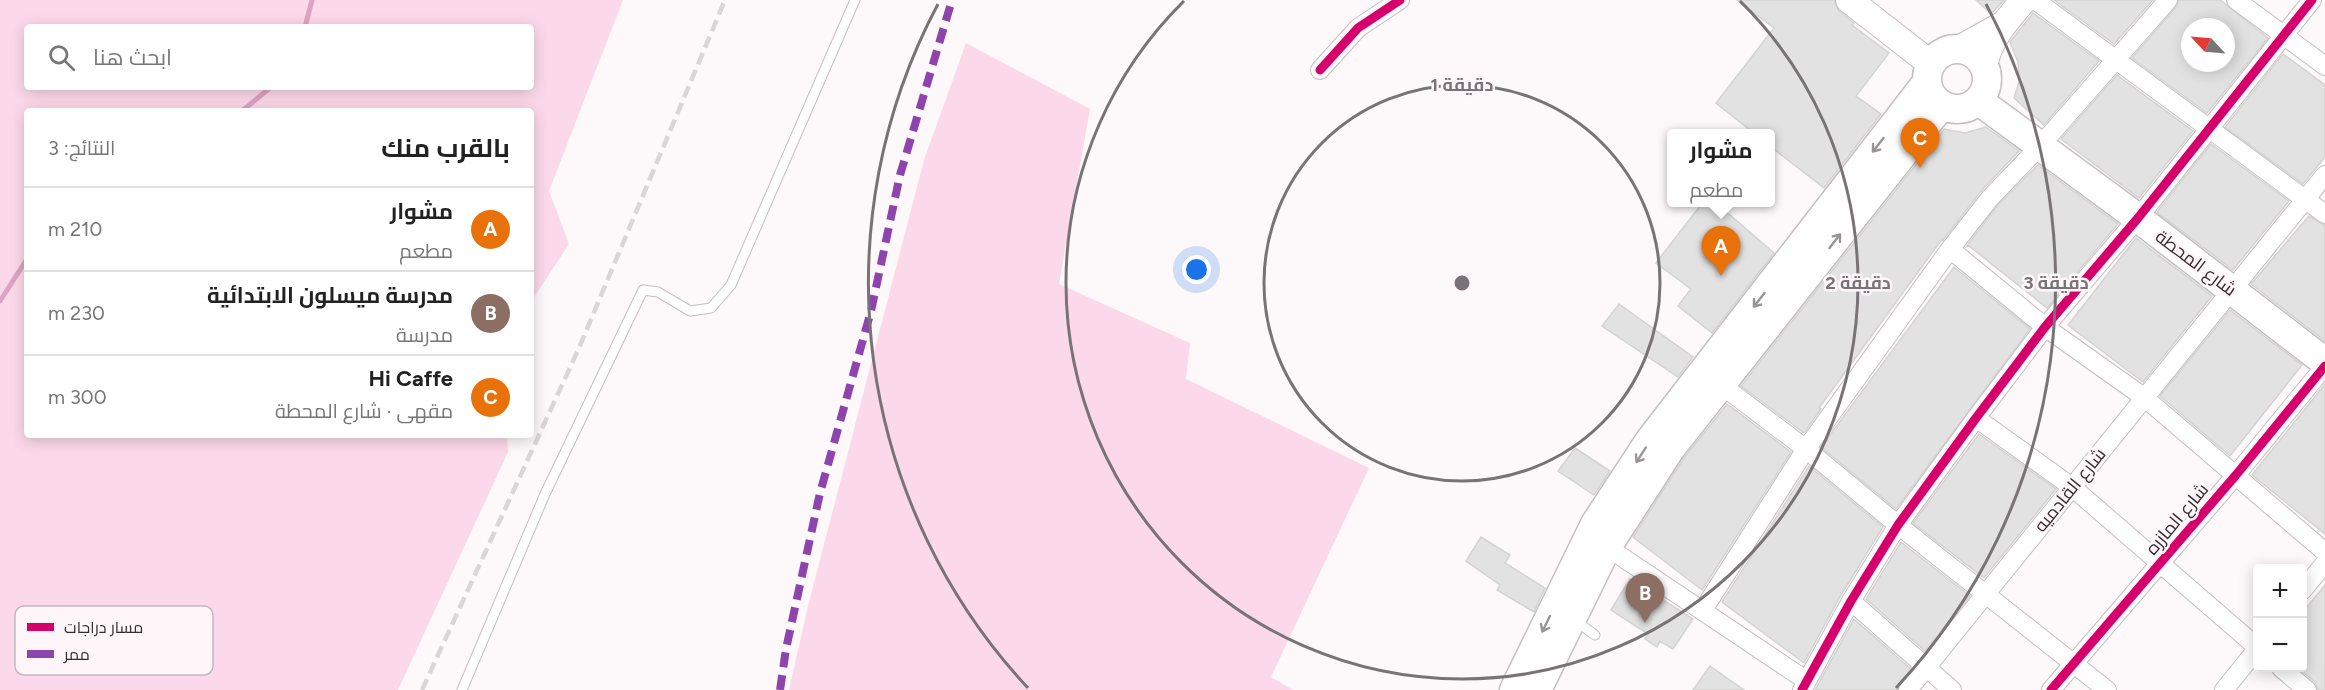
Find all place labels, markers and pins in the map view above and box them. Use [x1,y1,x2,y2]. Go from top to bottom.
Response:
pin: C [1900,118,1940,168]
pin: A [1702,226,1740,276]
centre of rings [1452,273,1472,293]
pin: B [1626,574,1664,623]

